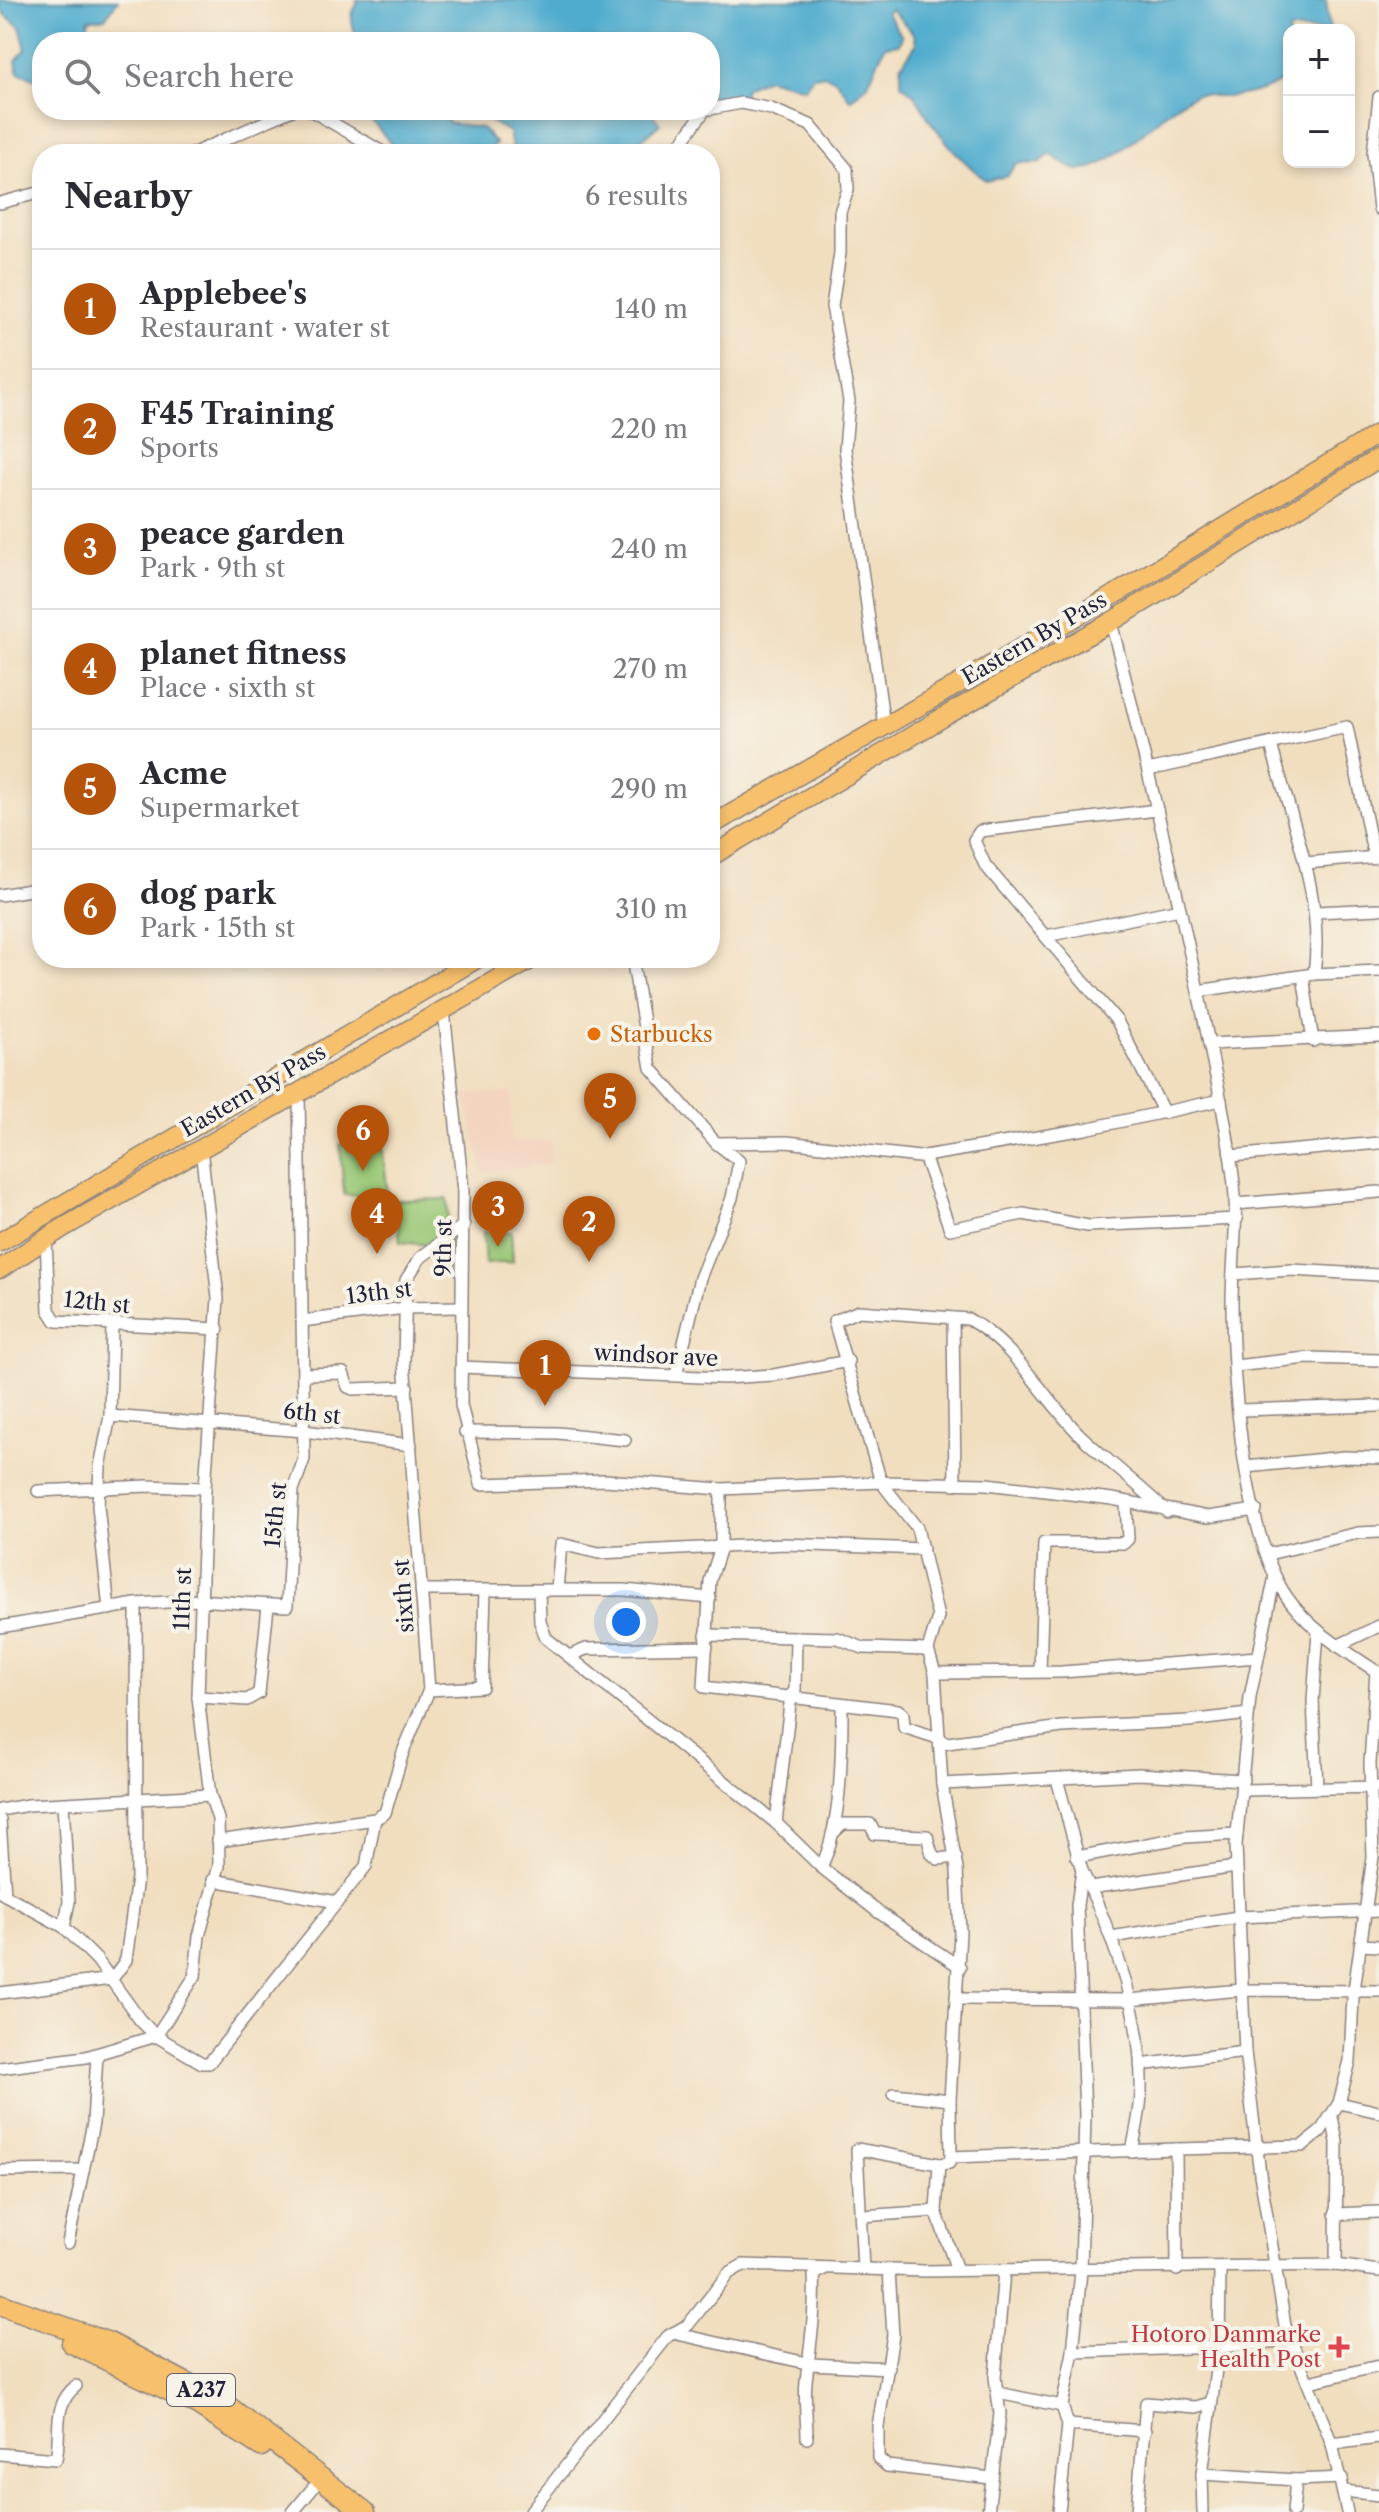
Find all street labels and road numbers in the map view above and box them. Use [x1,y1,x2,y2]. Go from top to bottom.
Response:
street label: Eastern By Pass [957,586,1111,691]
street label: Eastern By Pass [176,1038,330,1143]
street label: 9th st [429,1219,458,1277]
street label: 13th st [345,1275,414,1310]
street label: 12th st [62,1286,132,1319]
street label: windsor ave [592,1339,719,1372]
street label: 6th st [282,1397,342,1430]
street label: 15th st [259,1481,292,1549]
street label: sixth st [387,1558,420,1634]
street label: 11th st [168,1567,197,1631]
road number: A237 [167,2374,235,2406]

